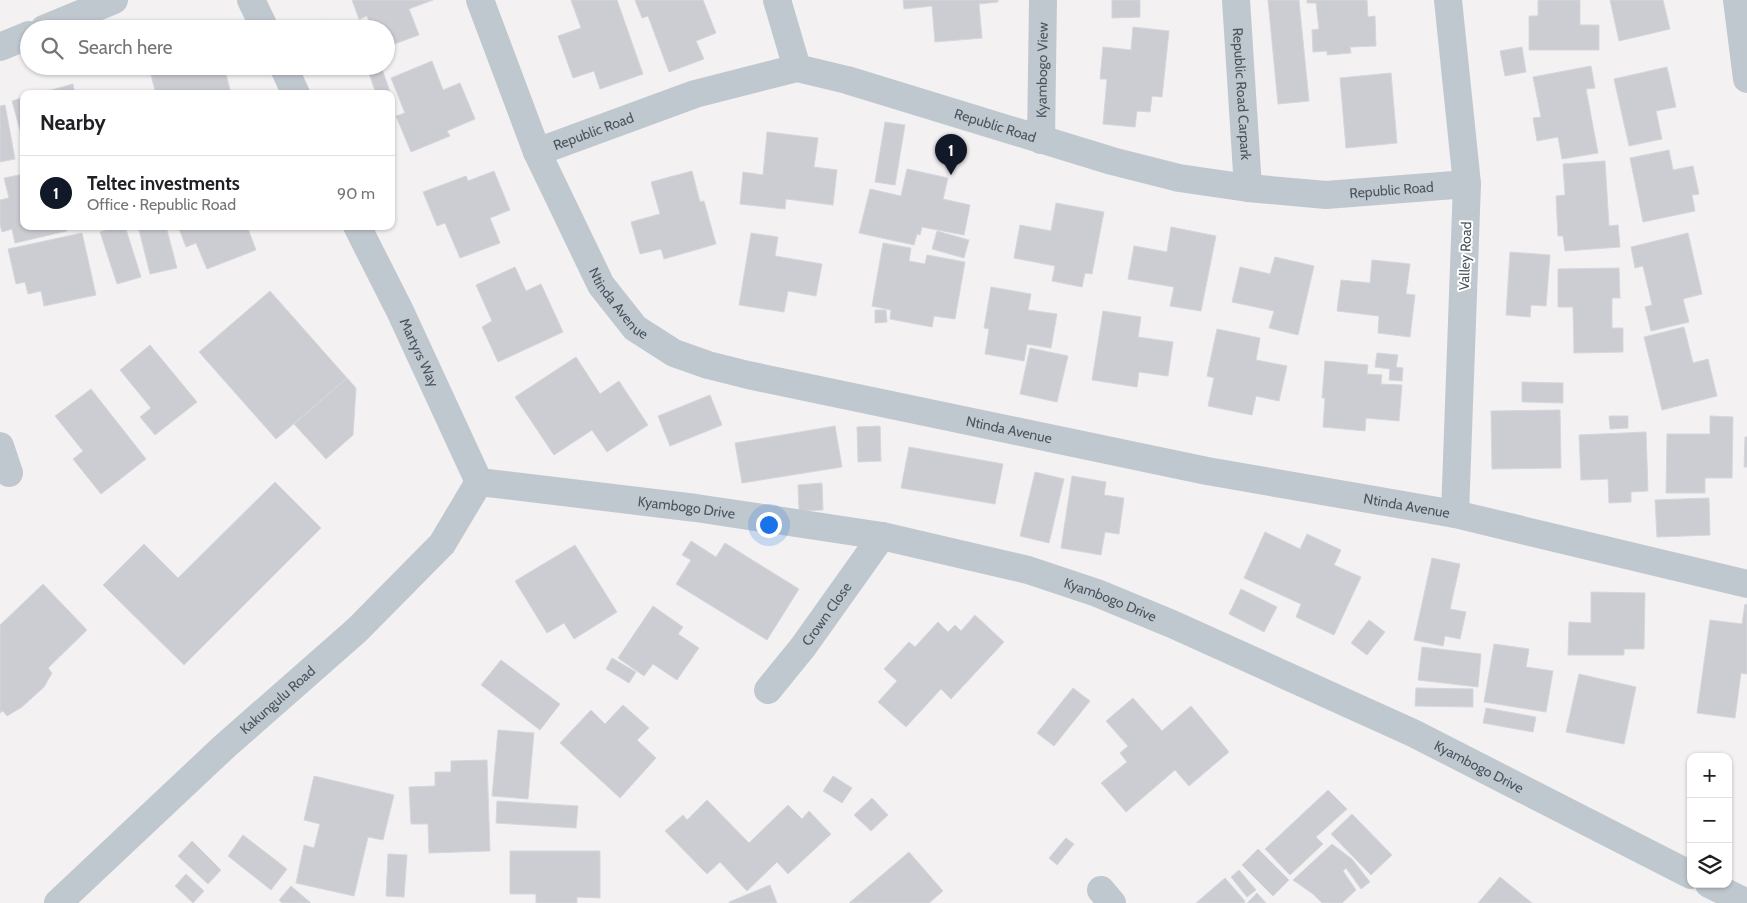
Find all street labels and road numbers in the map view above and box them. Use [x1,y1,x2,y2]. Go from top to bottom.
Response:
street label: Kyambogo View [1032,22,1052,118]
street label: Republic Road Carpark [1229,27,1255,161]
street label: Republic Road [952,104,1038,146]
street label: Republic Road [551,108,636,154]
street label: Republic Road [1349,178,1434,202]
street label: Valley Road [1455,221,1475,291]
street label: Ntinda Avenue [585,264,652,343]
street label: Martyrs Way [396,315,443,390]
street label: Ntinda Avenue [964,412,1054,447]
street label: Ntinda Avenue [1362,489,1451,522]
street label: Kyambogo Drive [637,492,736,523]
street label: Kyambogo Drive [1062,574,1159,626]
street label: Crown Close [798,579,855,649]
street label: Kakungulu Road [236,662,319,738]
street label: Kyambogo Drive [1431,736,1527,797]

